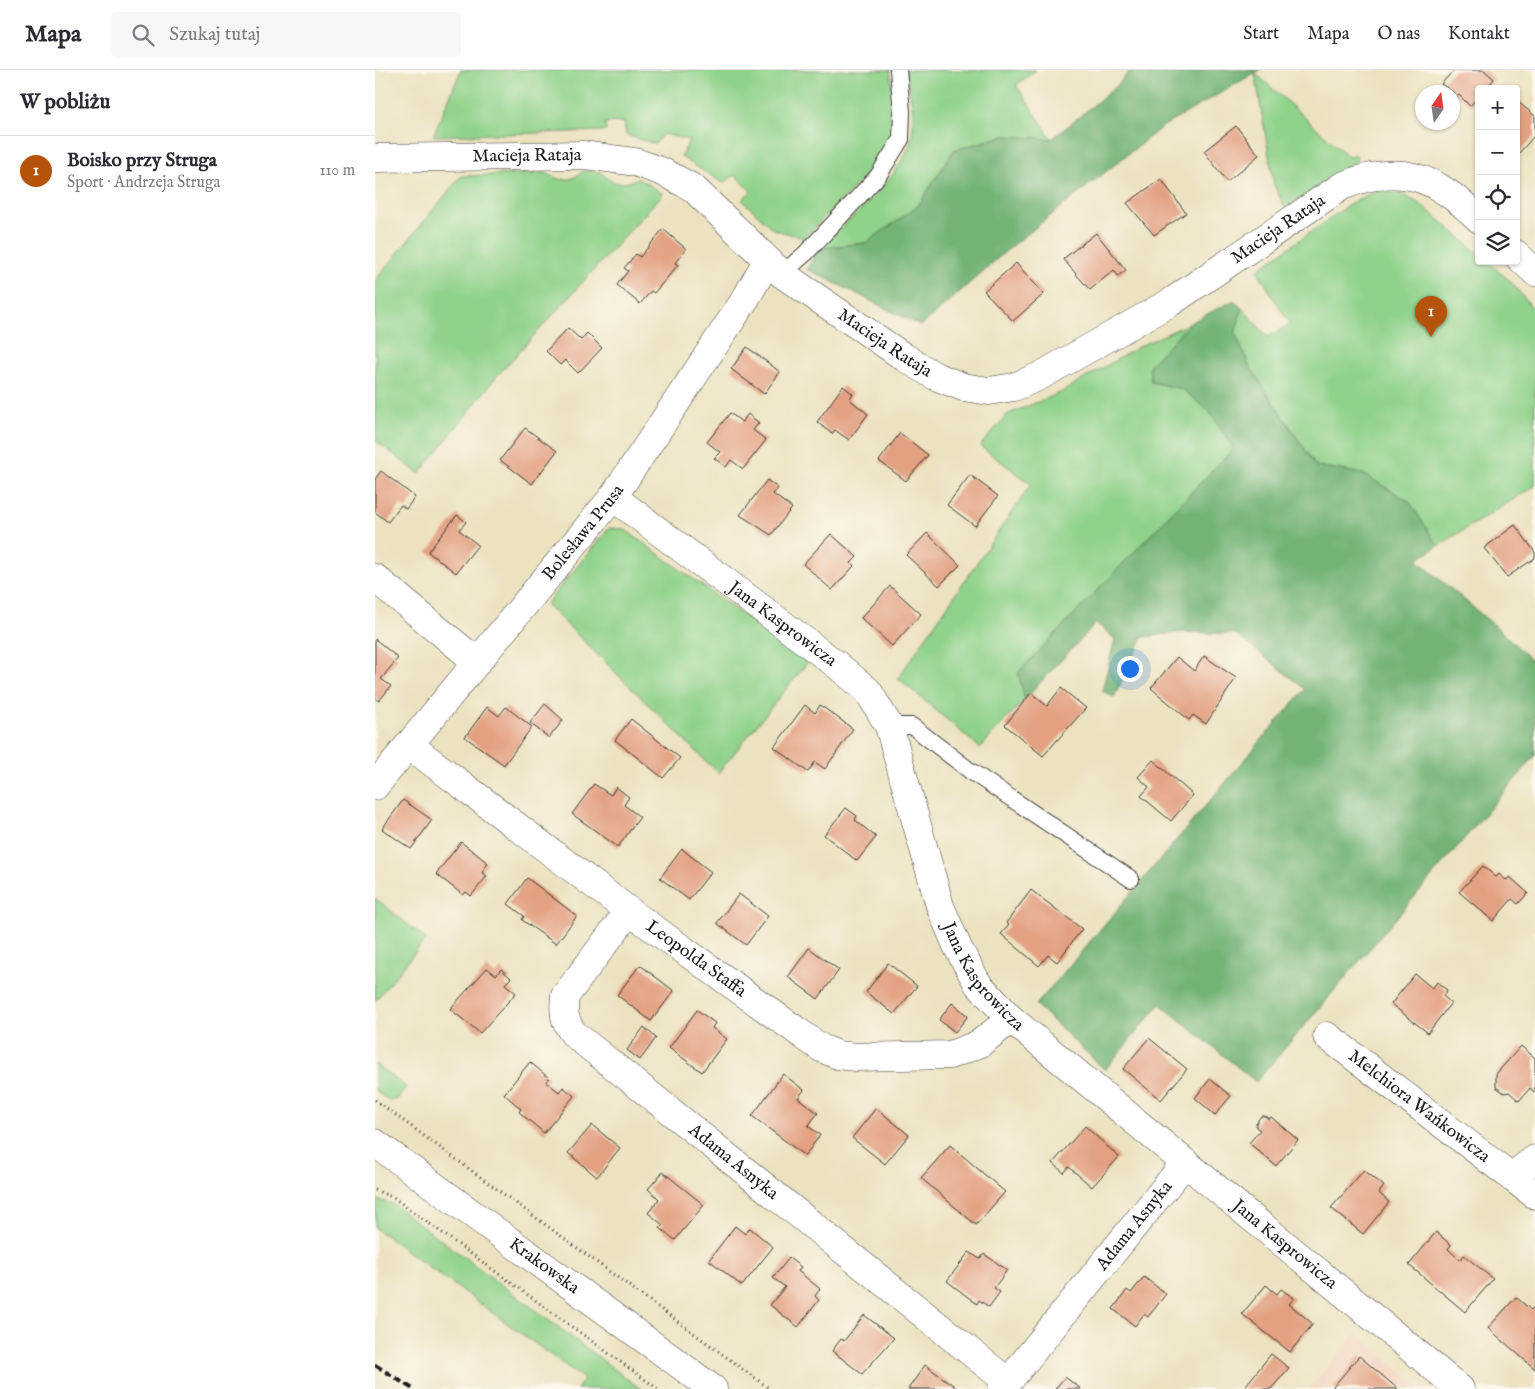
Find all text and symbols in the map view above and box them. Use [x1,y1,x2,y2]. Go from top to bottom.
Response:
search box [111,12,461,57]
text: Mapa [25,19,81,50]
icon: search [129,21,157,49]
text: Szukaj tutaj [169,23,260,47]
text: Start [1243,23,1279,46]
text: Mapa [1307,23,1350,46]
text: O nas [1378,23,1420,46]
text: Kontakt [1448,23,1510,46]
north arrow [1415,85,1460,130]
map controls [1475,85,1520,265]
button: + [1475,85,1520,130]
text: W pobliżu [20,89,110,116]
button: − [1475,130,1520,175]
street label: Macieja Rataja [472,144,582,168]
text: Boisko przy Struga [67,149,217,173]
text: 1 [33,161,39,181]
text: 110 m [319,161,355,181]
text: Sport · Andrzeja Struga [67,173,221,193]
button: locate [1475,175,1520,220]
street label: Macieja Rataja [1227,189,1330,269]
button: layers [1475,220,1520,265]
pin: 1 [1415,296,1447,337]
street label: Macieja Rataja [833,304,937,383]
street label: Bolesława Prusa [537,480,630,585]
street label: Jana Kasprowicza [722,575,841,672]
your location [1117,656,1143,682]
street label: Leopolda Staffa [641,915,751,1003]
street label: Jana Kasprowicza [936,917,1029,1037]
street label: Melchiora Wańkowicza [1344,1045,1495,1168]
street label: Adama Asnyka [683,1118,783,1205]
street label: Adama Asnyka [1090,1176,1178,1276]
street label: Jana Kasprowicza [1226,1193,1342,1295]
street label: Krakowska [504,1233,584,1300]

